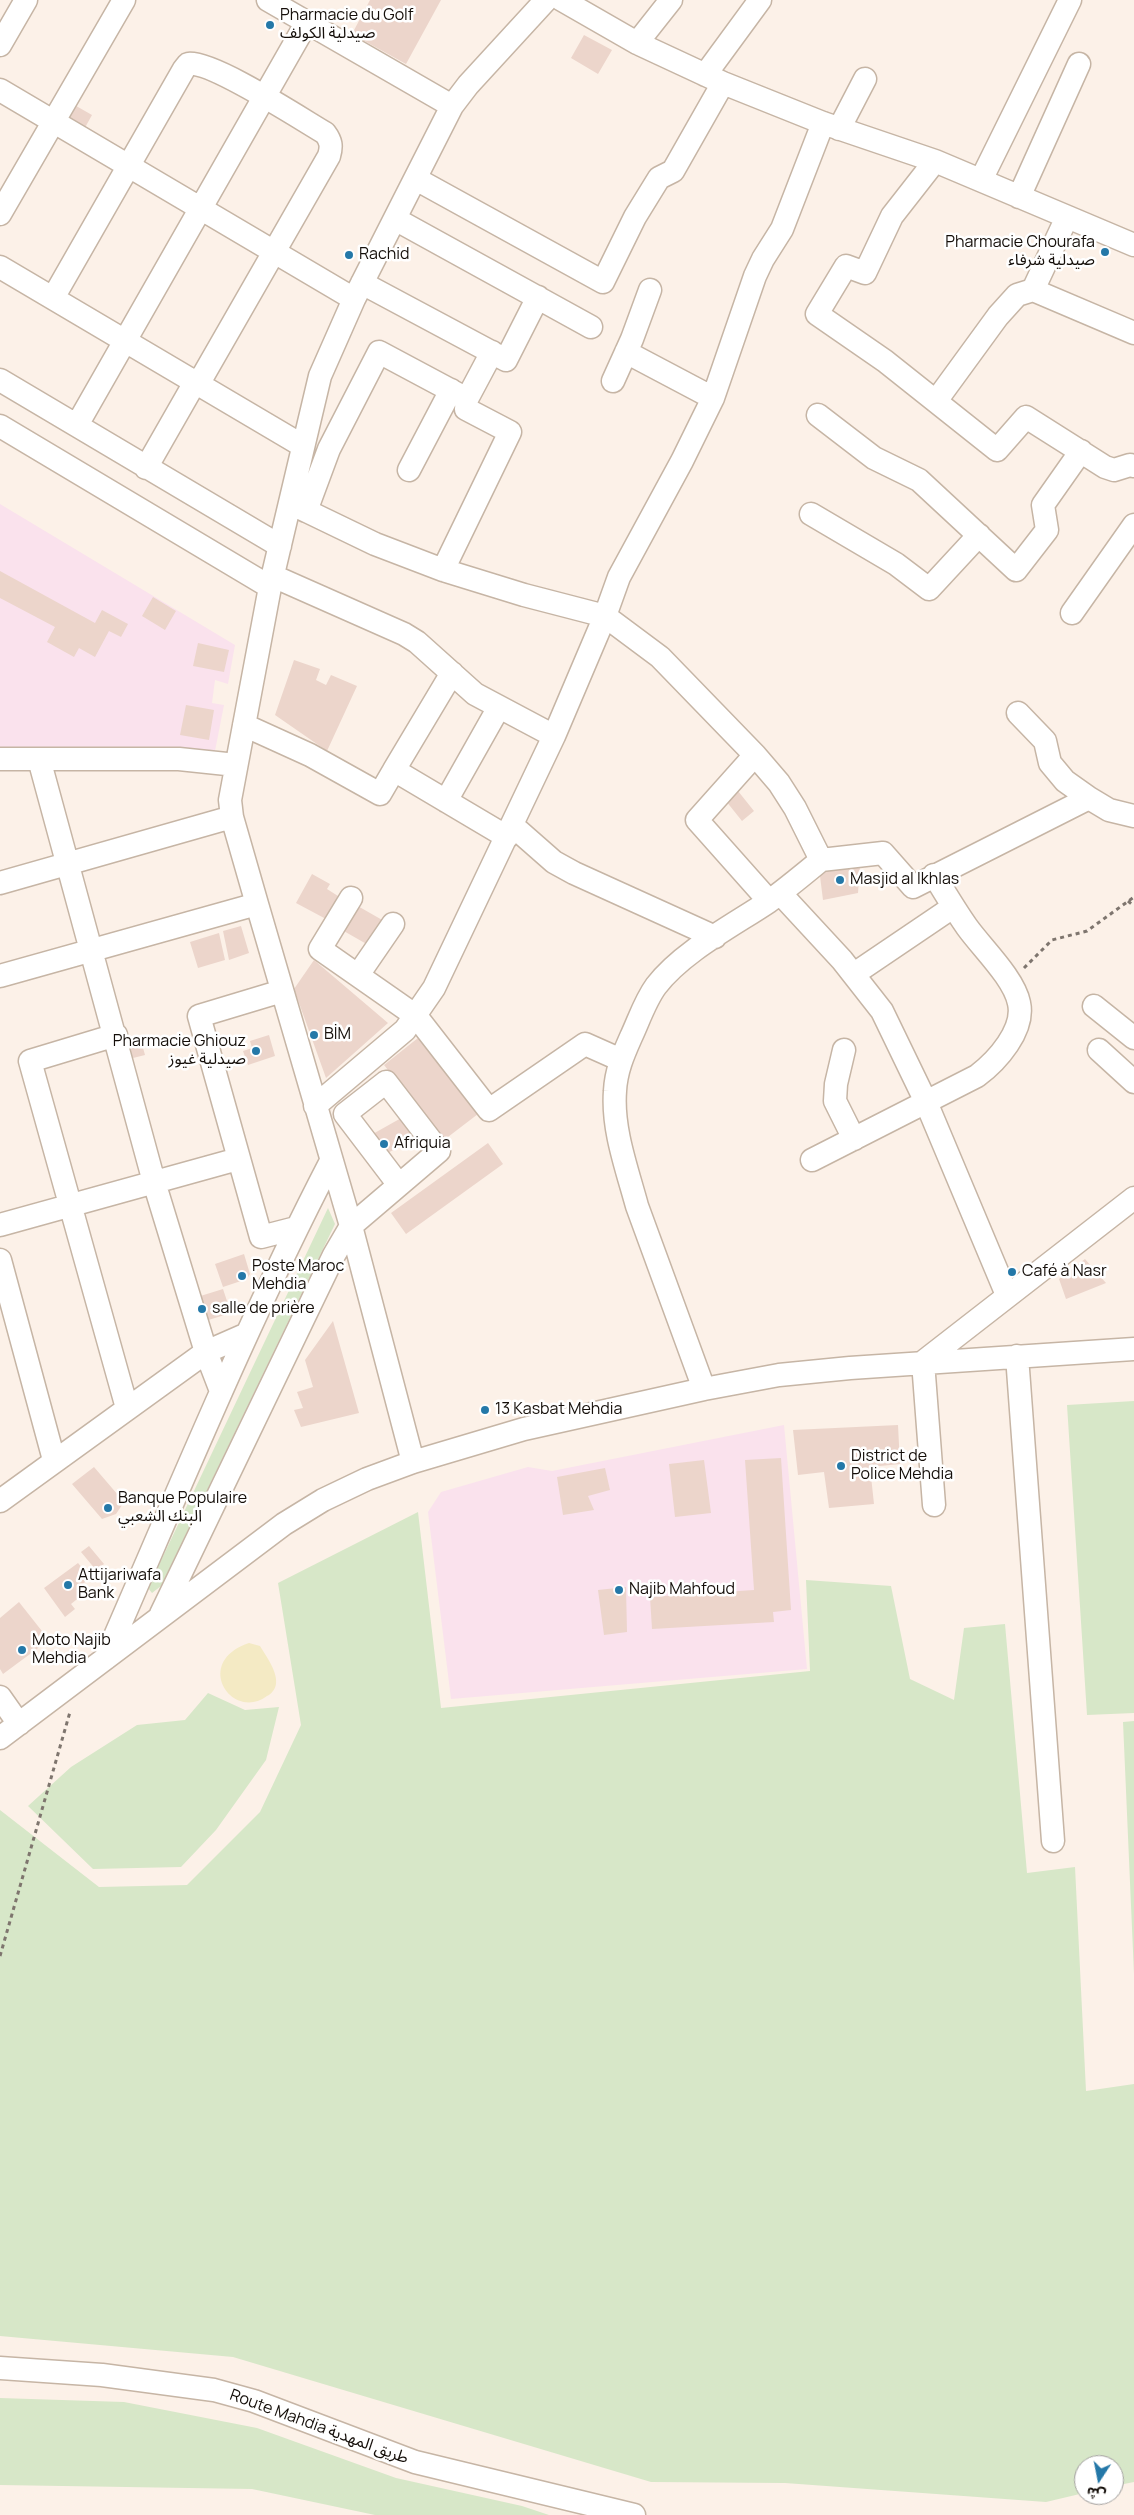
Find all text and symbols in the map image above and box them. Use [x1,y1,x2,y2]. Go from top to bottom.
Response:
place label: Pharmacie du Golf صيدلية الكولف [280,6,414,44]
marker: Pharmacie du Golf صيدلية الكولف [264,19,276,31]
place label: Pharmacie Chourafa صيدلية شرفاء [945,233,1095,271]
place label: Rachid [359,245,410,265]
marker: Pharmacie Chourafa صيدلية شرفاء [1099,246,1111,258]
marker: Rachid [343,249,355,261]
place label: Masjid al Ikhlas [850,870,959,890]
marker: Masjid al Ikhlas [834,874,846,886]
place label: BİM [324,1025,351,1045]
marker: BİM [308,1029,320,1041]
place label: Pharmacie Ghiouz صيدلية غيوز [113,1032,246,1070]
marker: Pharmacie Ghiouz صيدلية غيوز [250,1045,262,1057]
place label: Afriquia [394,1134,451,1154]
marker: Afriquia [378,1138,390,1150]
place label: Poste Maroc Mehdia [252,1257,344,1295]
place label: Café à Nasr [1022,1262,1107,1282]
marker: Café à Nasr [1006,1266,1018,1278]
marker: Poste Maroc Mehdia [236,1270,248,1282]
place label: salle de prière [212,1299,315,1319]
marker: salle de prière [196,1303,208,1315]
place label: 13 Kasbat Mehdia [495,1400,622,1420]
marker: 13 Kasbat Mehdia [479,1404,491,1416]
place label: District de Police Mehdia [851,1447,953,1485]
marker: District de Police Mehdia [835,1460,847,1472]
place label: Banque Populaire البنك الشعبي [118,1489,247,1527]
marker: Banque Populaire البنك الشعبي [102,1502,114,1514]
place label: Attijariwafa Bank [78,1566,161,1604]
marker: Attijariwafa Bank [62,1579,74,1591]
place label: Najib Mahfoud [629,1580,735,1600]
marker: Najib Mahfoud [613,1584,625,1596]
place label: Moto Najib Mehdia [32,1631,111,1669]
marker: Moto Najib Mehdia [16,1644,28,1656]
street label: Route Mahdia طريق المهدية [227,2386,411,2468]
north arrow [1074,2455,1124,2505]
text: ش [1085,2483,1107,2505]

